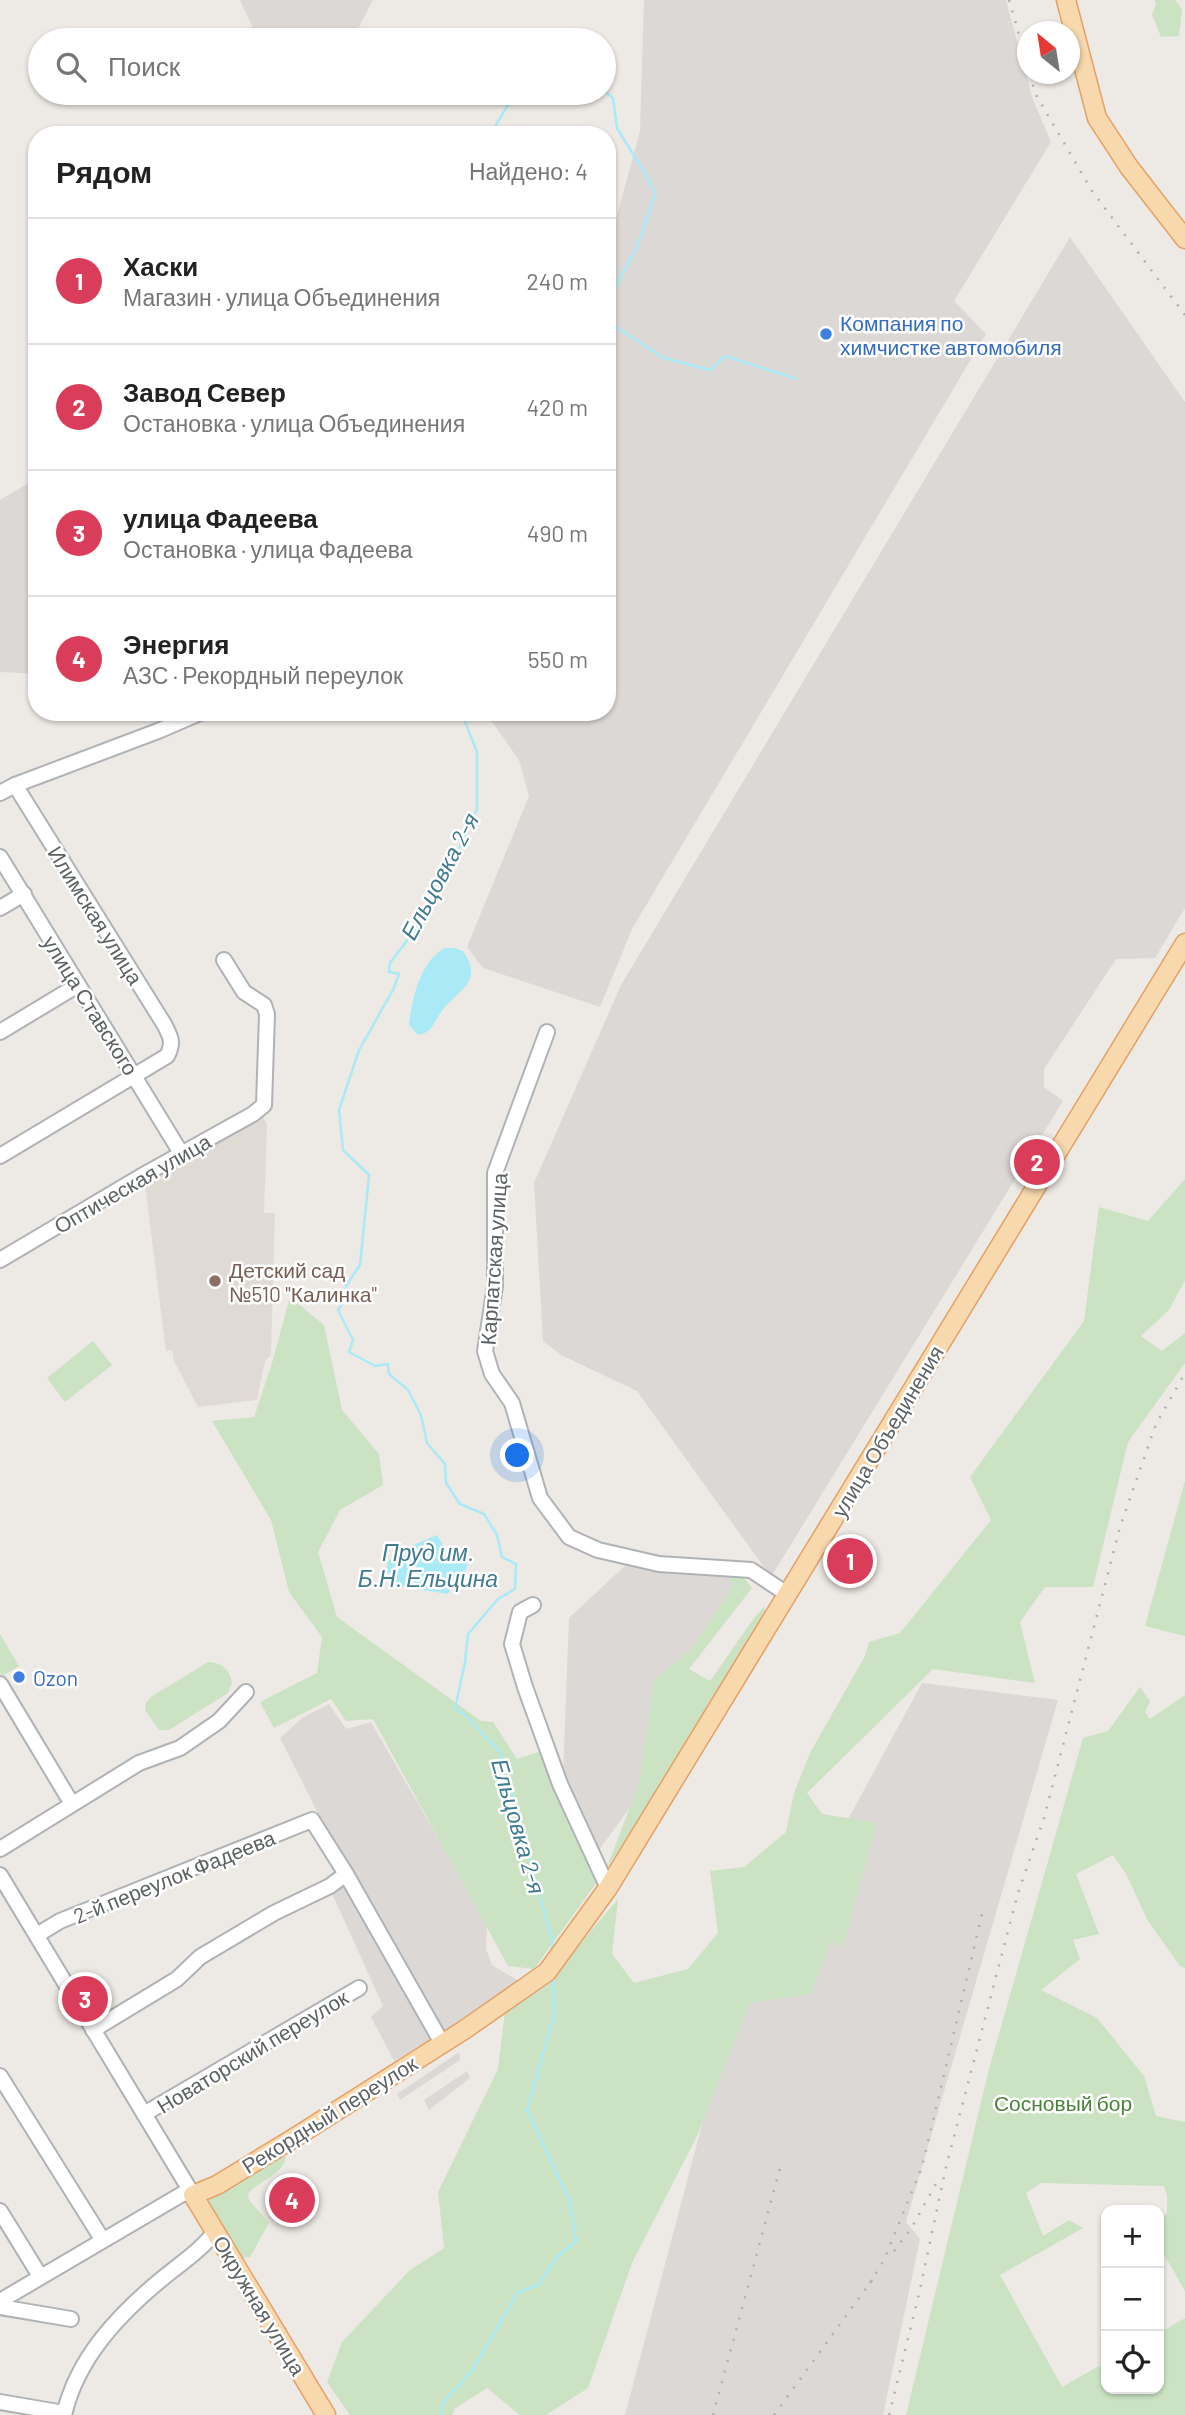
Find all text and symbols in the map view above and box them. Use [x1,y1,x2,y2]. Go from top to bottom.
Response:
north arrow [1017,21,1080,84]
search box [28,28,616,105]
icon: search [52,48,90,86]
text: Поиск [108,50,180,81]
text: Рядом [56,153,152,189]
text: Найдено: 4 [469,157,588,185]
text: Хаски [123,250,198,281]
text: 1 [75,267,83,295]
text: 240 m [526,267,588,295]
text: Магазин · улица Объединения [123,283,440,311]
place label: Компания по химчистке автомобиля [840,310,1062,359]
marker: Компания по химчистке автомобиля [818,326,834,342]
text: Завод Север [123,376,286,407]
text: 2 [73,393,85,421]
text: 420 m [526,393,588,421]
text: Остановка · улица Объединения [123,409,465,437]
text: улица Фадеева [123,502,318,533]
text: 3 [73,519,85,547]
text: 490 m [527,519,588,547]
text: Остановка · улица Фадеева [123,535,412,563]
text: Энергия [123,628,230,659]
text: 4 [72,645,86,673]
text: 550 m [528,645,588,673]
text: АЗС · Рекордный переулок [123,661,403,689]
water label: Ельцовка 2-я [394,808,484,944]
street label: Илимская улица [43,841,149,989]
street label: улица Ставского [38,931,144,1079]
street label: Оптическая улица [49,1128,215,1238]
pin: 2 [1014,1136,1060,1188]
street label: Карпатская улица [475,1172,512,1346]
place label: Детский сад №510 "Калинка" [229,1257,377,1306]
marker: Детский сад №510 "Калинка" [207,1273,223,1289]
street label: улица Объединения [826,1341,948,1521]
your location [500,1438,534,1472]
pin: 1 [827,1535,873,1587]
water label: Пруд им. Б.Н. Ельцина [358,1538,498,1592]
place label: Ozon [33,1665,78,1690]
marker: Ozon [11,1669,27,1685]
water label: Ельцовка 2-я [486,1755,552,1897]
street label: 2-й переулок Фадеева [70,1824,279,1928]
pin: 3 [62,1973,108,2025]
street label: Новаторский переулок [152,1984,353,2118]
street label: Рекордный переулок [237,2050,422,2178]
park label: Сосновый бор [994,2090,1132,2115]
pin: 4 [269,2174,315,2226]
map controls [1101,2205,1164,2394]
button: + [1101,2205,1164,2268]
street label: Окружная улица [209,2231,312,2380]
button: − [1101,2268,1164,2331]
button: locate [1101,2331,1164,2394]

